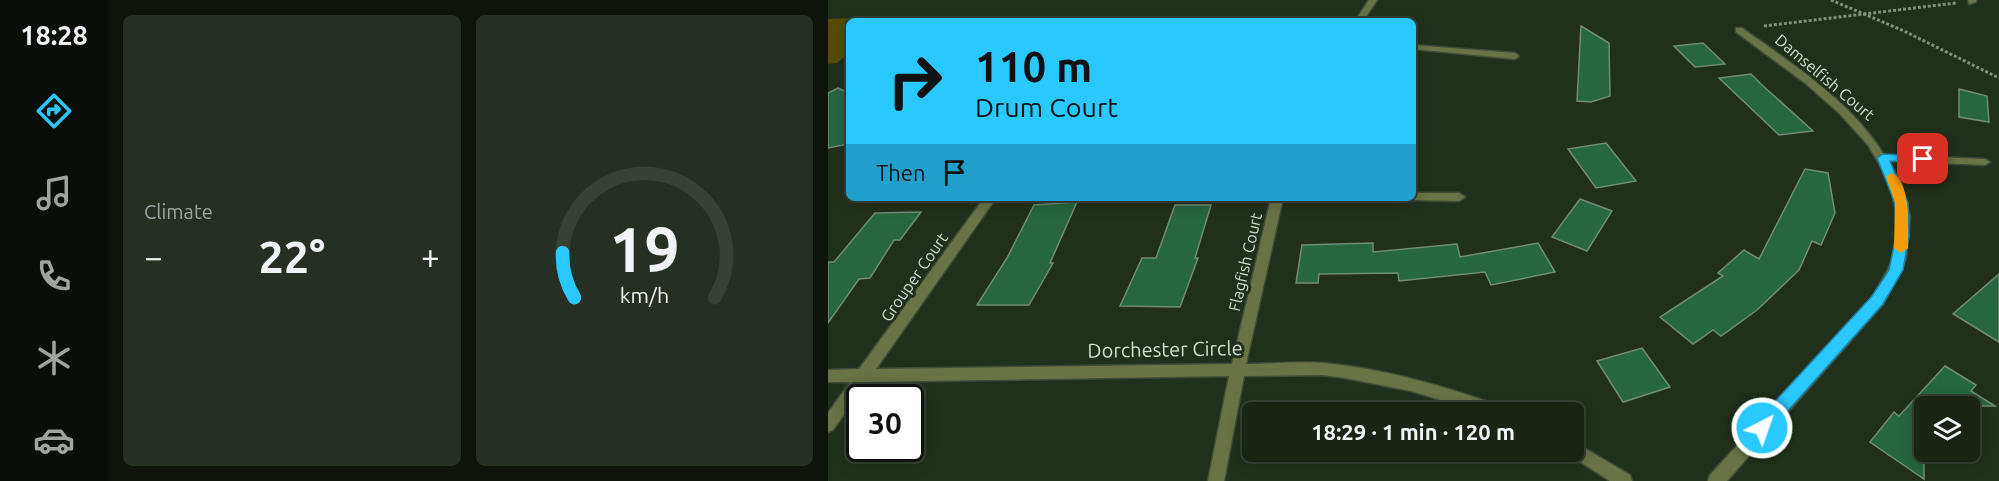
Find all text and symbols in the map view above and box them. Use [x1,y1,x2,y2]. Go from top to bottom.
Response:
text: 18:28 [20,20,88,50]
street label: Damselfish Court [1772,30,1879,124]
icon: right [876,42,954,120]
text: 110 m [975,43,1092,90]
icon: directions [33,90,75,132]
text: Drum Court [975,92,1118,122]
pin [1897,133,1948,184]
icon: arrive [1906,142,1939,175]
icon: arrive [938,156,971,189]
text: Then [876,160,926,185]
icon: music [33,172,75,214]
text: Climate [144,200,213,223]
street label: Flagfish Court [1225,210,1265,313]
text: 19 [609,214,679,284]
street label: Grouper Court [877,229,952,325]
text: 22° [258,231,325,282]
text: − [144,238,163,275]
text: + [421,238,440,275]
icon: phone [33,255,75,297]
text: km/h [619,283,669,307]
street label: Dorchester Circle [1087,336,1243,362]
icon: climate [33,337,75,379]
speed limit sign: 30 [846,384,924,462]
position arrow [1730,396,1794,460]
map controls [1914,396,1980,462]
button: layers [1914,396,1980,462]
icon: car [33,419,75,461]
text: 18:29 · 1 min · 120 m [1311,419,1515,444]

